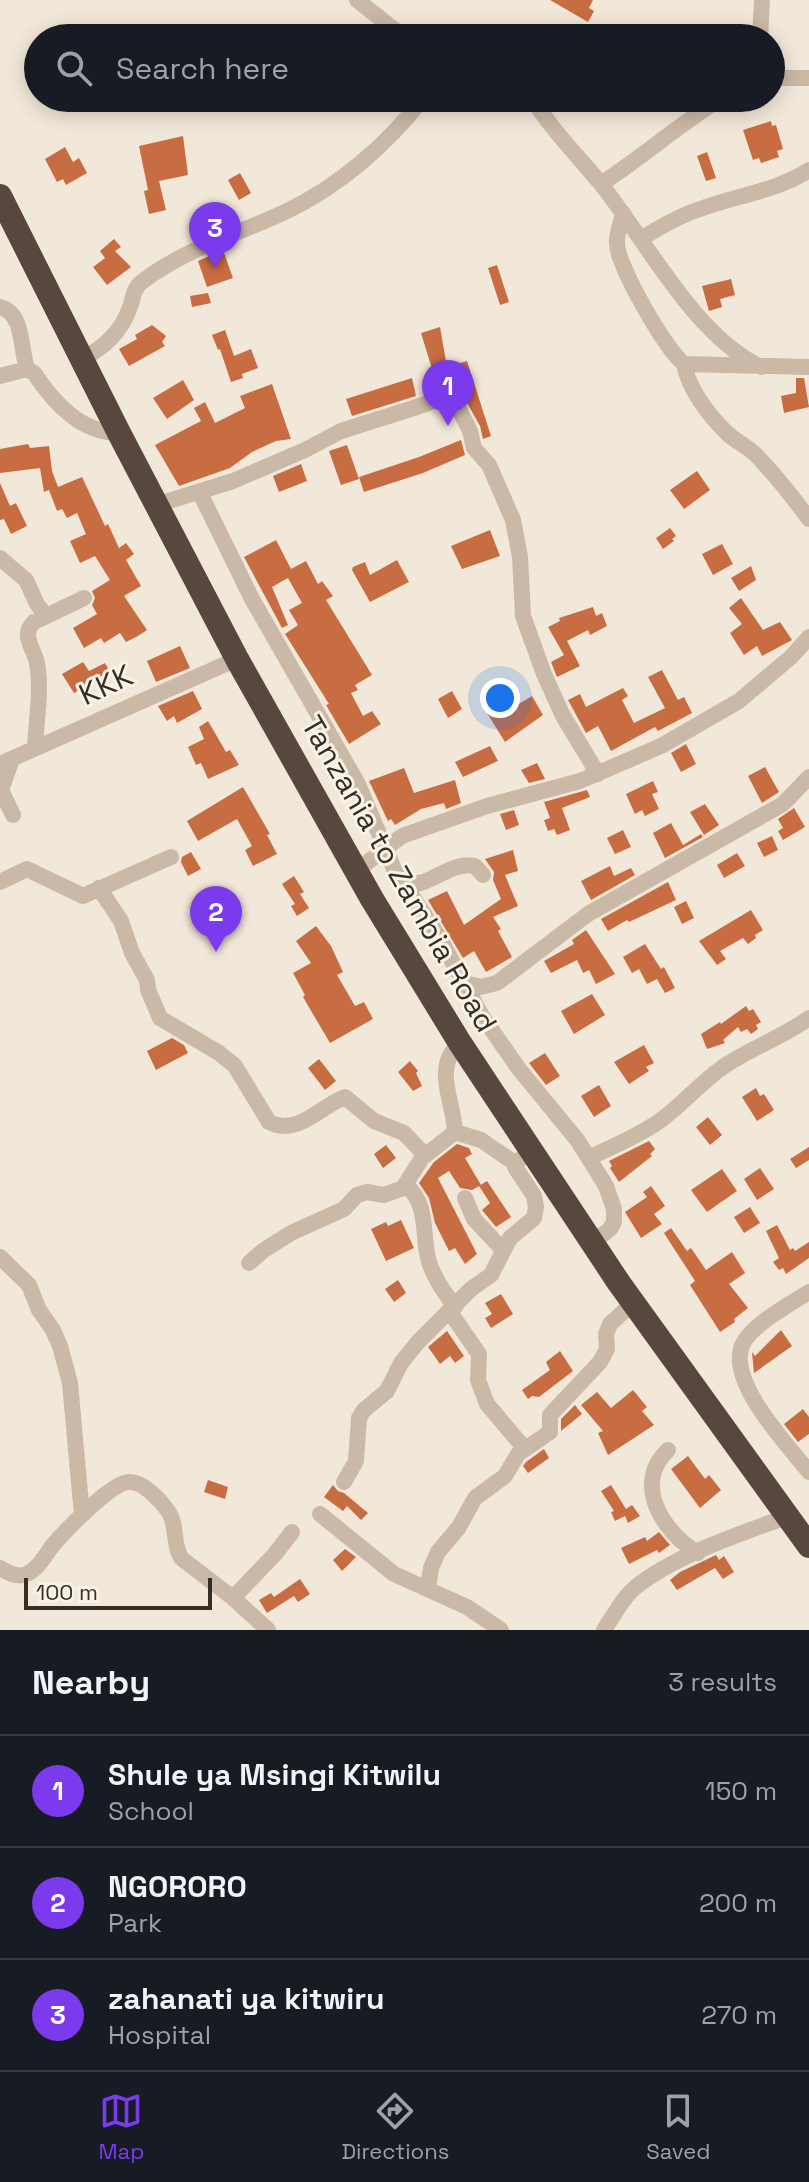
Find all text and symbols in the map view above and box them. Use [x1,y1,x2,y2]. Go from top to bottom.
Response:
search box [24,24,785,112]
icon: search [52,46,96,90]
text: Search here [116,49,289,88]
pin: 3 [189,202,241,268]
pin: 1 [422,360,474,426]
street label: KKK [73,655,139,714]
your location [480,678,520,718]
street label: Tanzania to Zambia Road [293,708,506,1039]
pin: 2 [190,886,242,952]
scale bar [24,1574,212,1610]
text: 100 m [36,1578,98,1606]
text: Nearby [32,1661,150,1704]
text: 3 results [668,1665,777,1699]
text: Shule ya Msingi Kitwilu [108,1755,441,1794]
text: 1 [52,1774,64,1808]
text: 150 m [705,1774,777,1808]
text: School [108,1794,194,1828]
text: NGORORO [108,1867,247,1906]
text: 2 [50,1886,66,1920]
text: 200 m [699,1886,777,1920]
text: Park [108,1906,162,1940]
text: zahanati ya kitwiru [108,1979,385,2018]
text: 3 [50,1998,66,2032]
text: 270 m [701,1998,777,2032]
text: Hospital [108,2018,211,2052]
tab: Map [99,2089,144,2165]
tab: Directions [341,2089,449,2165]
tab: Saved [646,2089,710,2165]

